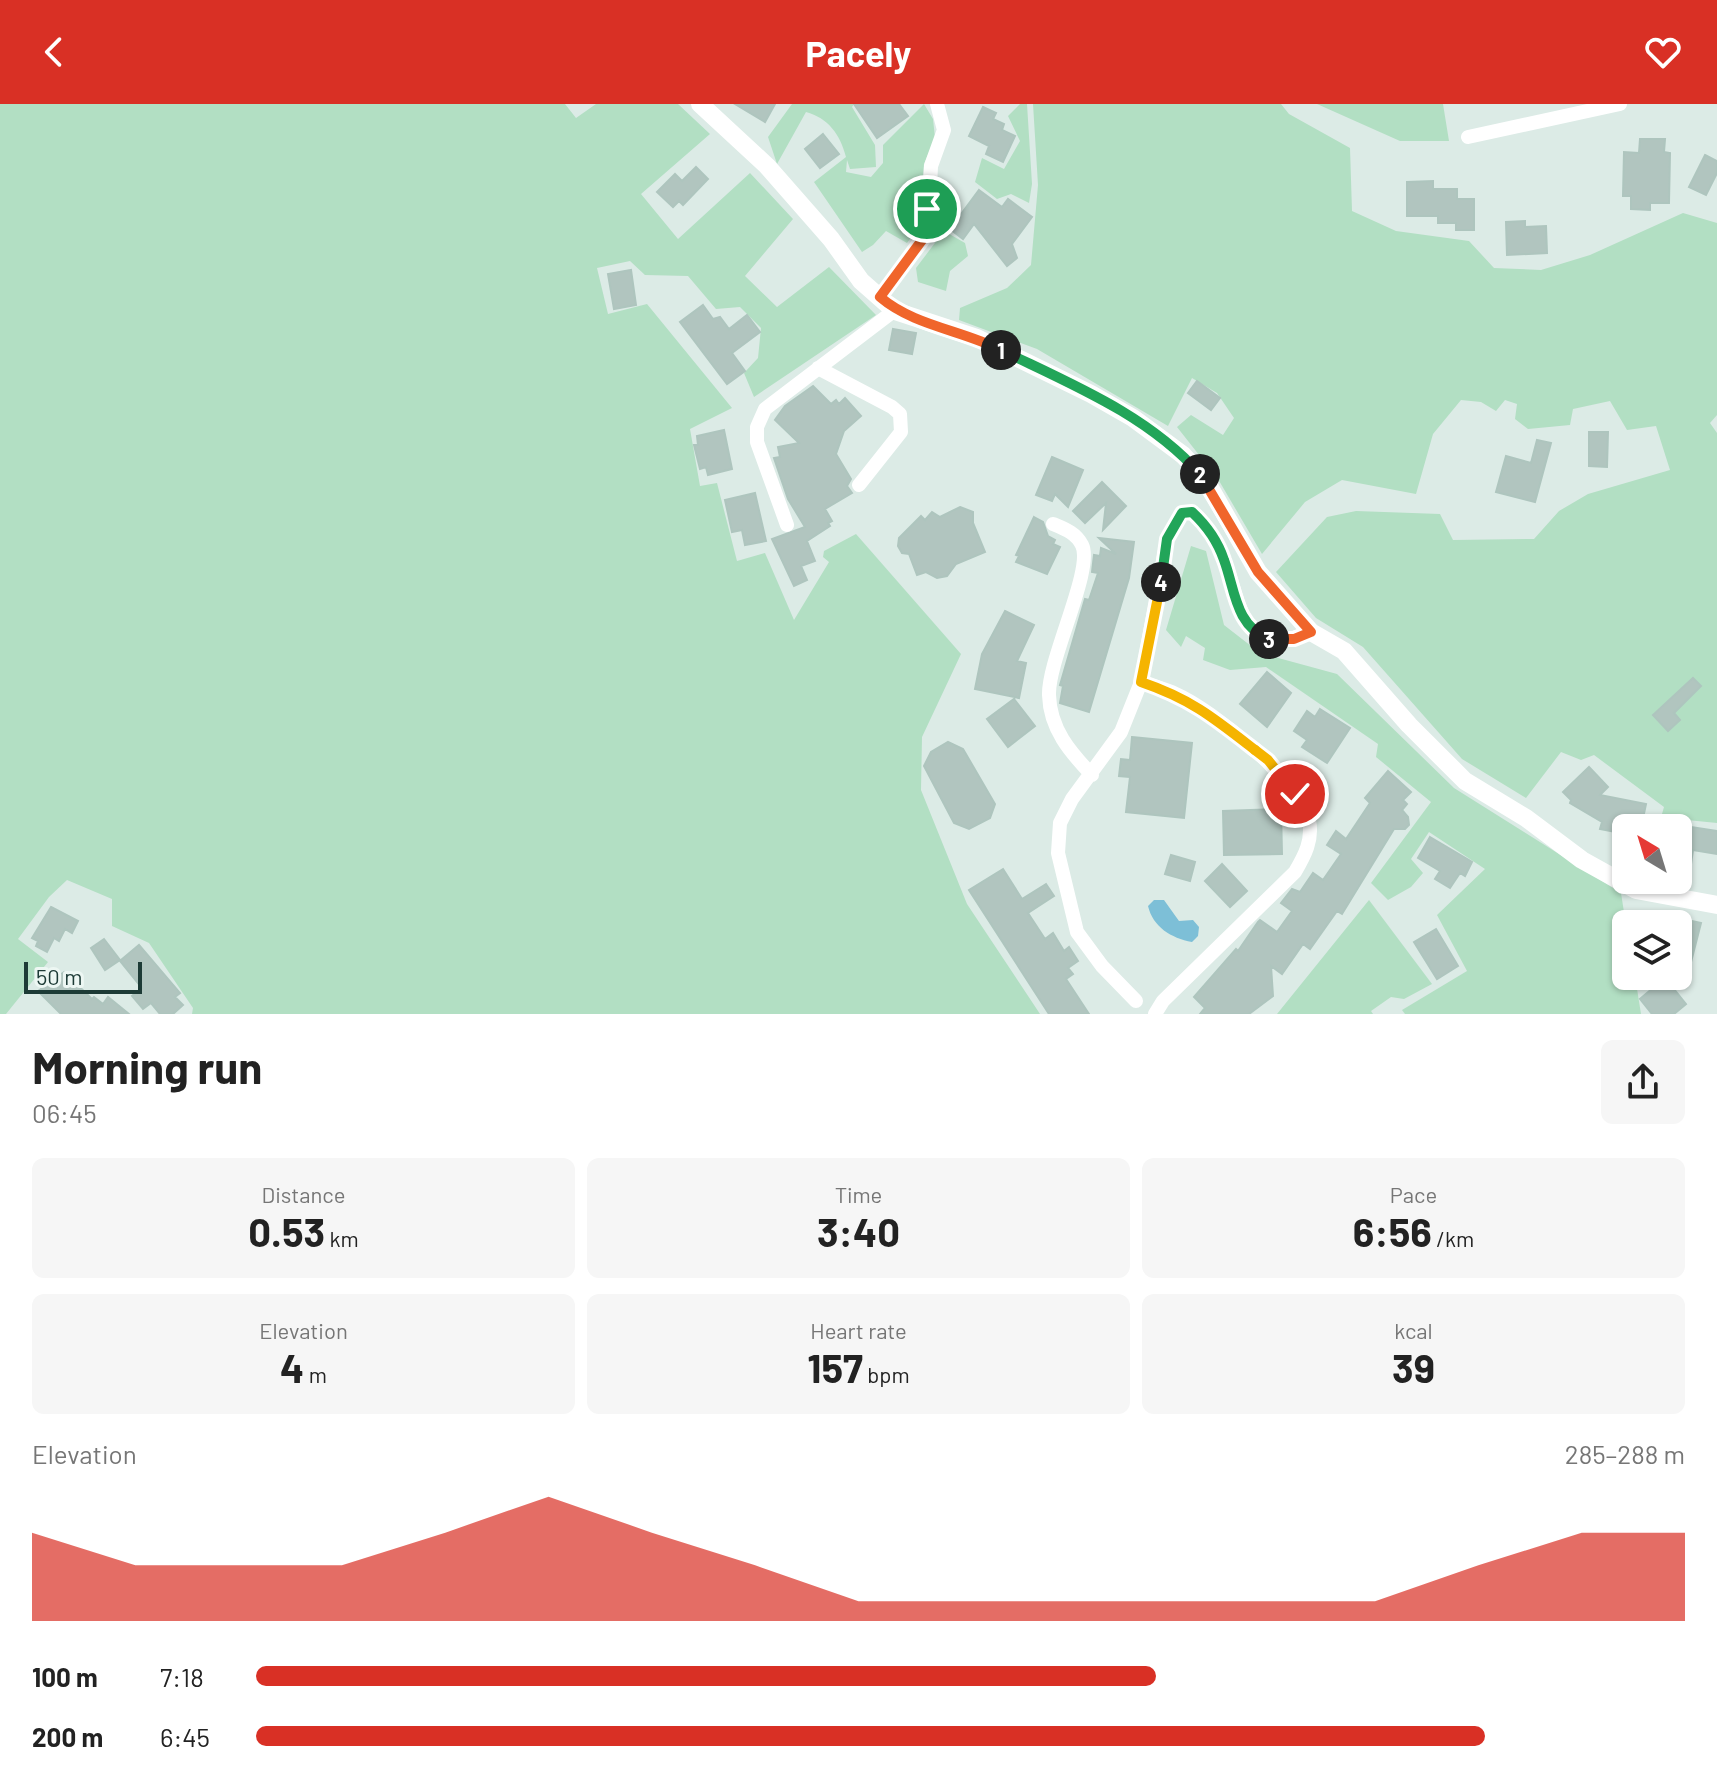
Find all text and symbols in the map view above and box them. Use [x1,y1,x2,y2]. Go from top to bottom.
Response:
icon: back [32,30,76,74]
icon: heart [1641,30,1685,74]
text: Pacely [806,31,911,74]
pin [893,175,961,243]
icon: arrive [905,187,949,231]
pin: 1 [981,330,1021,370]
text: 1 [997,337,1005,363]
pin: 2 [1180,454,1220,494]
text: 2 [1194,461,1206,487]
pin: 4 [1141,562,1181,602]
text: 4 [1154,569,1168,595]
pin: 3 [1249,619,1289,659]
text: 3 [1263,626,1275,652]
pin [1261,760,1329,828]
icon: check [1273,772,1317,816]
north arrow [1612,814,1692,894]
map controls [1612,814,1692,990]
button: layers [1612,910,1692,990]
scale bar [24,958,142,994]
text: 50 m [36,963,82,989]
text: Morning run [32,1040,262,1093]
button: share [1601,1040,1685,1124]
text: 06:45 [32,1097,97,1128]
text: Distance [262,1181,345,1207]
text: Time [835,1181,882,1207]
text: Pace [1390,1181,1437,1207]
text: 0.53 [248,1207,325,1255]
text: 3:40 [817,1207,900,1255]
text: 6:56 [1353,1207,1432,1255]
text: km [325,1225,359,1251]
text: /km [1432,1225,1474,1251]
text: Elevation [259,1317,348,1343]
text: Heart rate [810,1317,907,1343]
text: kcal [1394,1317,1433,1343]
text: 4 [280,1343,304,1391]
text: 157 [807,1343,863,1391]
text: 39 [1392,1343,1435,1391]
text: m [304,1361,327,1387]
text: bpm [863,1361,910,1387]
text: Elevation [32,1438,137,1469]
text: 285–288 m [1565,1438,1685,1469]
text: 100 m [32,1661,98,1692]
text: 7:18 [160,1661,204,1692]
text: 200 m [32,1721,103,1752]
text: 6:45 [160,1721,210,1752]

